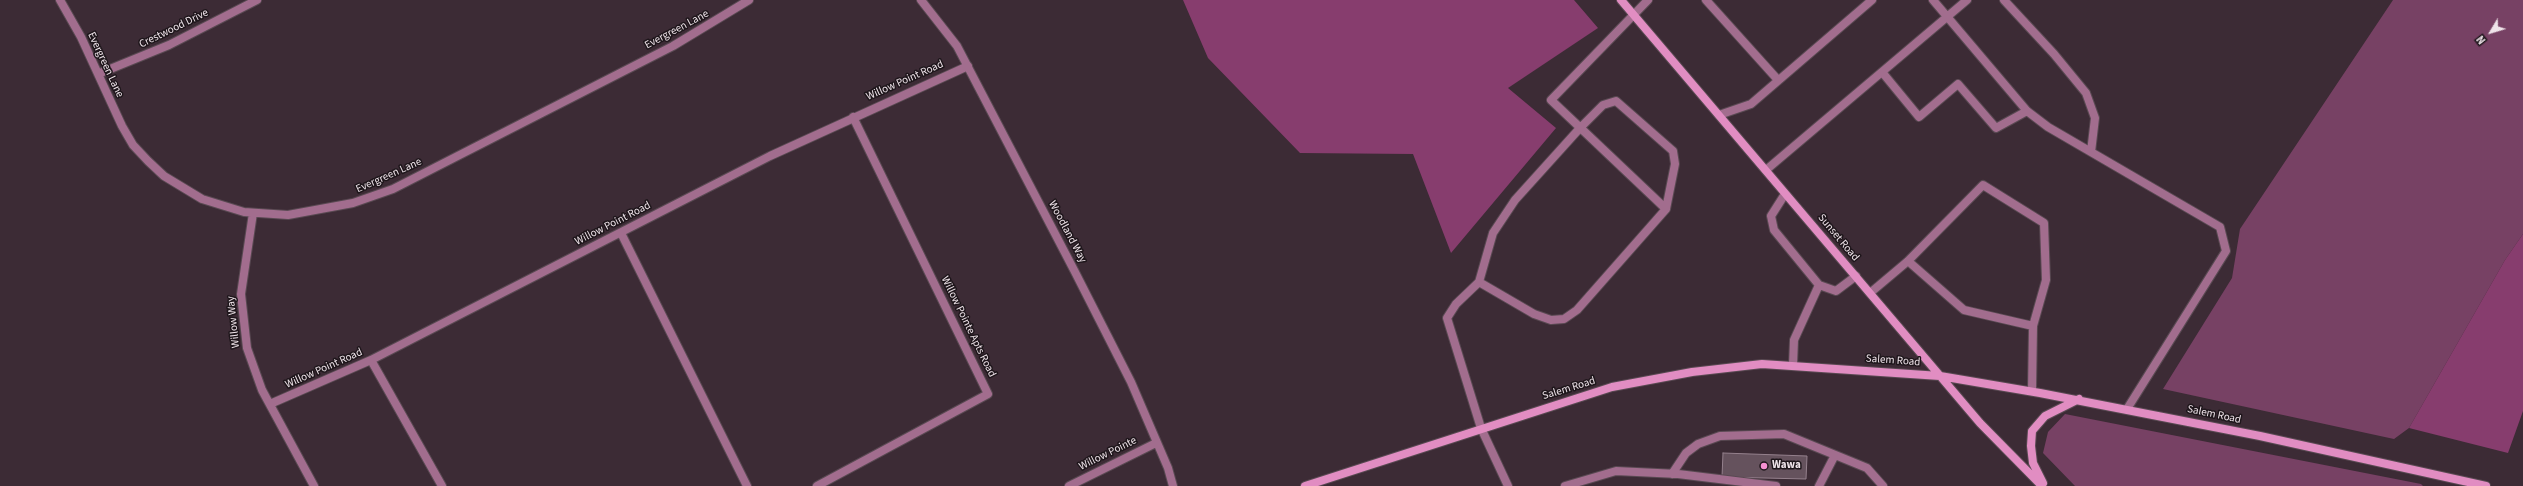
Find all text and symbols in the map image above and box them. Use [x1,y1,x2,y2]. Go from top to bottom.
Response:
street label: Crestwood Drive [137,7,211,51]
street label: Evergreen Lane [643,8,711,52]
north arrow [2471,12,2511,52]
street label: Evergreen Lane [84,30,126,100]
text: N [2473,32,2489,47]
street label: Willow Point Road [864,58,946,104]
street label: Evergreen Lane [354,156,424,196]
street label: Willow Point Road [573,199,653,249]
street label: Woodland Way [1045,199,1089,265]
street label: Sunset Road [1815,212,1861,264]
street label: Willow Pointe Apts Road [938,274,998,380]
street label: Willow Way [225,295,243,349]
street label: Willow Point Road [283,346,365,392]
street label: Salem Road [1865,353,1921,369]
street label: Salem Road [1541,375,1597,403]
street label: Salem Road [2186,403,2242,427]
street label: Willow Pointe [1077,434,1139,474]
place label: Wawa [1772,459,1801,473]
marker: Wawa [1759,461,1769,471]

